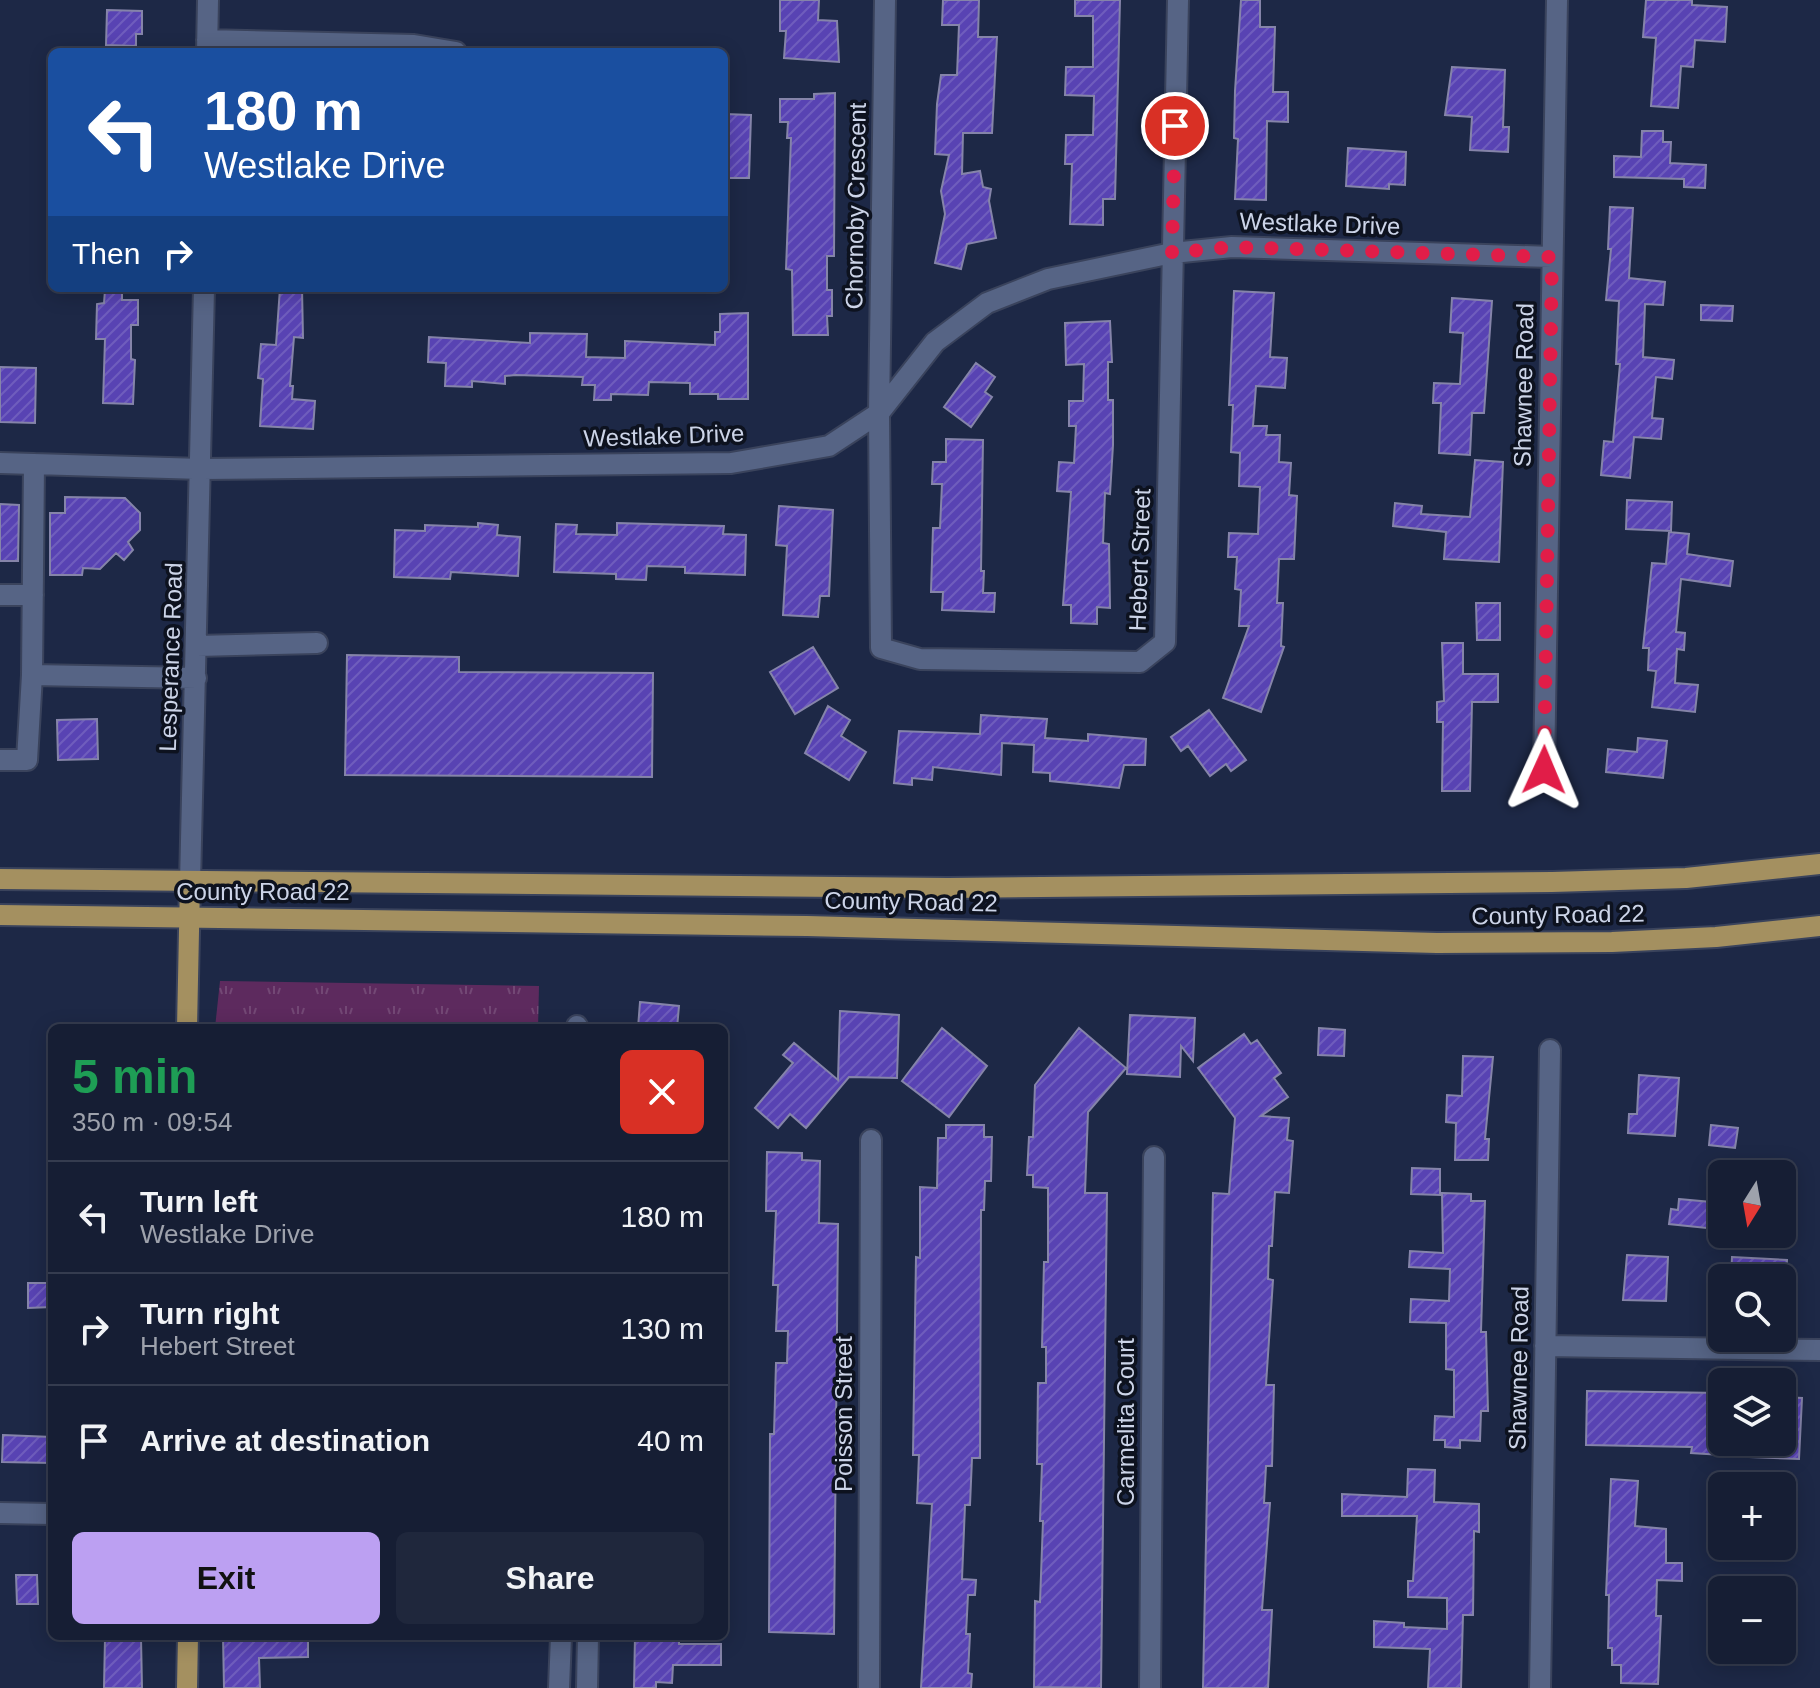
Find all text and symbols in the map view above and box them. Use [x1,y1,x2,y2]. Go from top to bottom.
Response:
text: 180 m [204,79,363,142]
icon: left [72,80,176,184]
pin [1141,92,1209,160]
street label: Chornoby Crescent [840,102,871,310]
icon: arrive [1153,104,1197,148]
text: Westlake Drive [204,145,445,186]
street label: Westlake Drive [1239,207,1401,240]
icon: right [156,232,200,276]
text: Then [72,237,140,270]
street label: Shawnee Road [1509,303,1538,467]
street label: Westlake Drive [583,419,745,452]
street label: Hebert Street [1124,488,1155,632]
street label: Lesperance Road [154,562,187,752]
position arrow [1502,728,1586,812]
street label: County Road 22 [176,878,350,905]
street label: County Road 22 [824,886,998,917]
street label: County Road 22 [1471,899,1645,930]
text: 5 min [72,1050,197,1103]
button: close [620,1050,704,1134]
text: 350 m · 09:54 [72,1107,232,1137]
north arrow [1708,1160,1796,1248]
map controls [1708,1160,1796,1664]
text: Turn left [140,1185,258,1218]
icon: left [72,1195,116,1239]
text: 180 m [621,1200,704,1233]
text: Westlake Drive [140,1219,314,1249]
button: search [1708,1264,1796,1352]
street label: Shawnee Road [1504,1286,1533,1450]
text: Turn right [140,1297,279,1330]
icon: right [72,1307,116,1351]
text: 130 m [621,1312,704,1345]
text: Hebert Street [140,1331,295,1361]
street label: Poisson Street [830,1336,857,1492]
street label: Carmelita Court [1112,1338,1139,1506]
button: layers [1708,1368,1796,1456]
icon: arrive [72,1419,116,1463]
text: Arrive at destination [140,1424,430,1457]
text: 40 m [637,1424,704,1457]
button: + [1708,1472,1796,1560]
button: Exit [72,1532,380,1624]
button: Share [396,1532,704,1624]
button: − [1708,1576,1796,1664]

